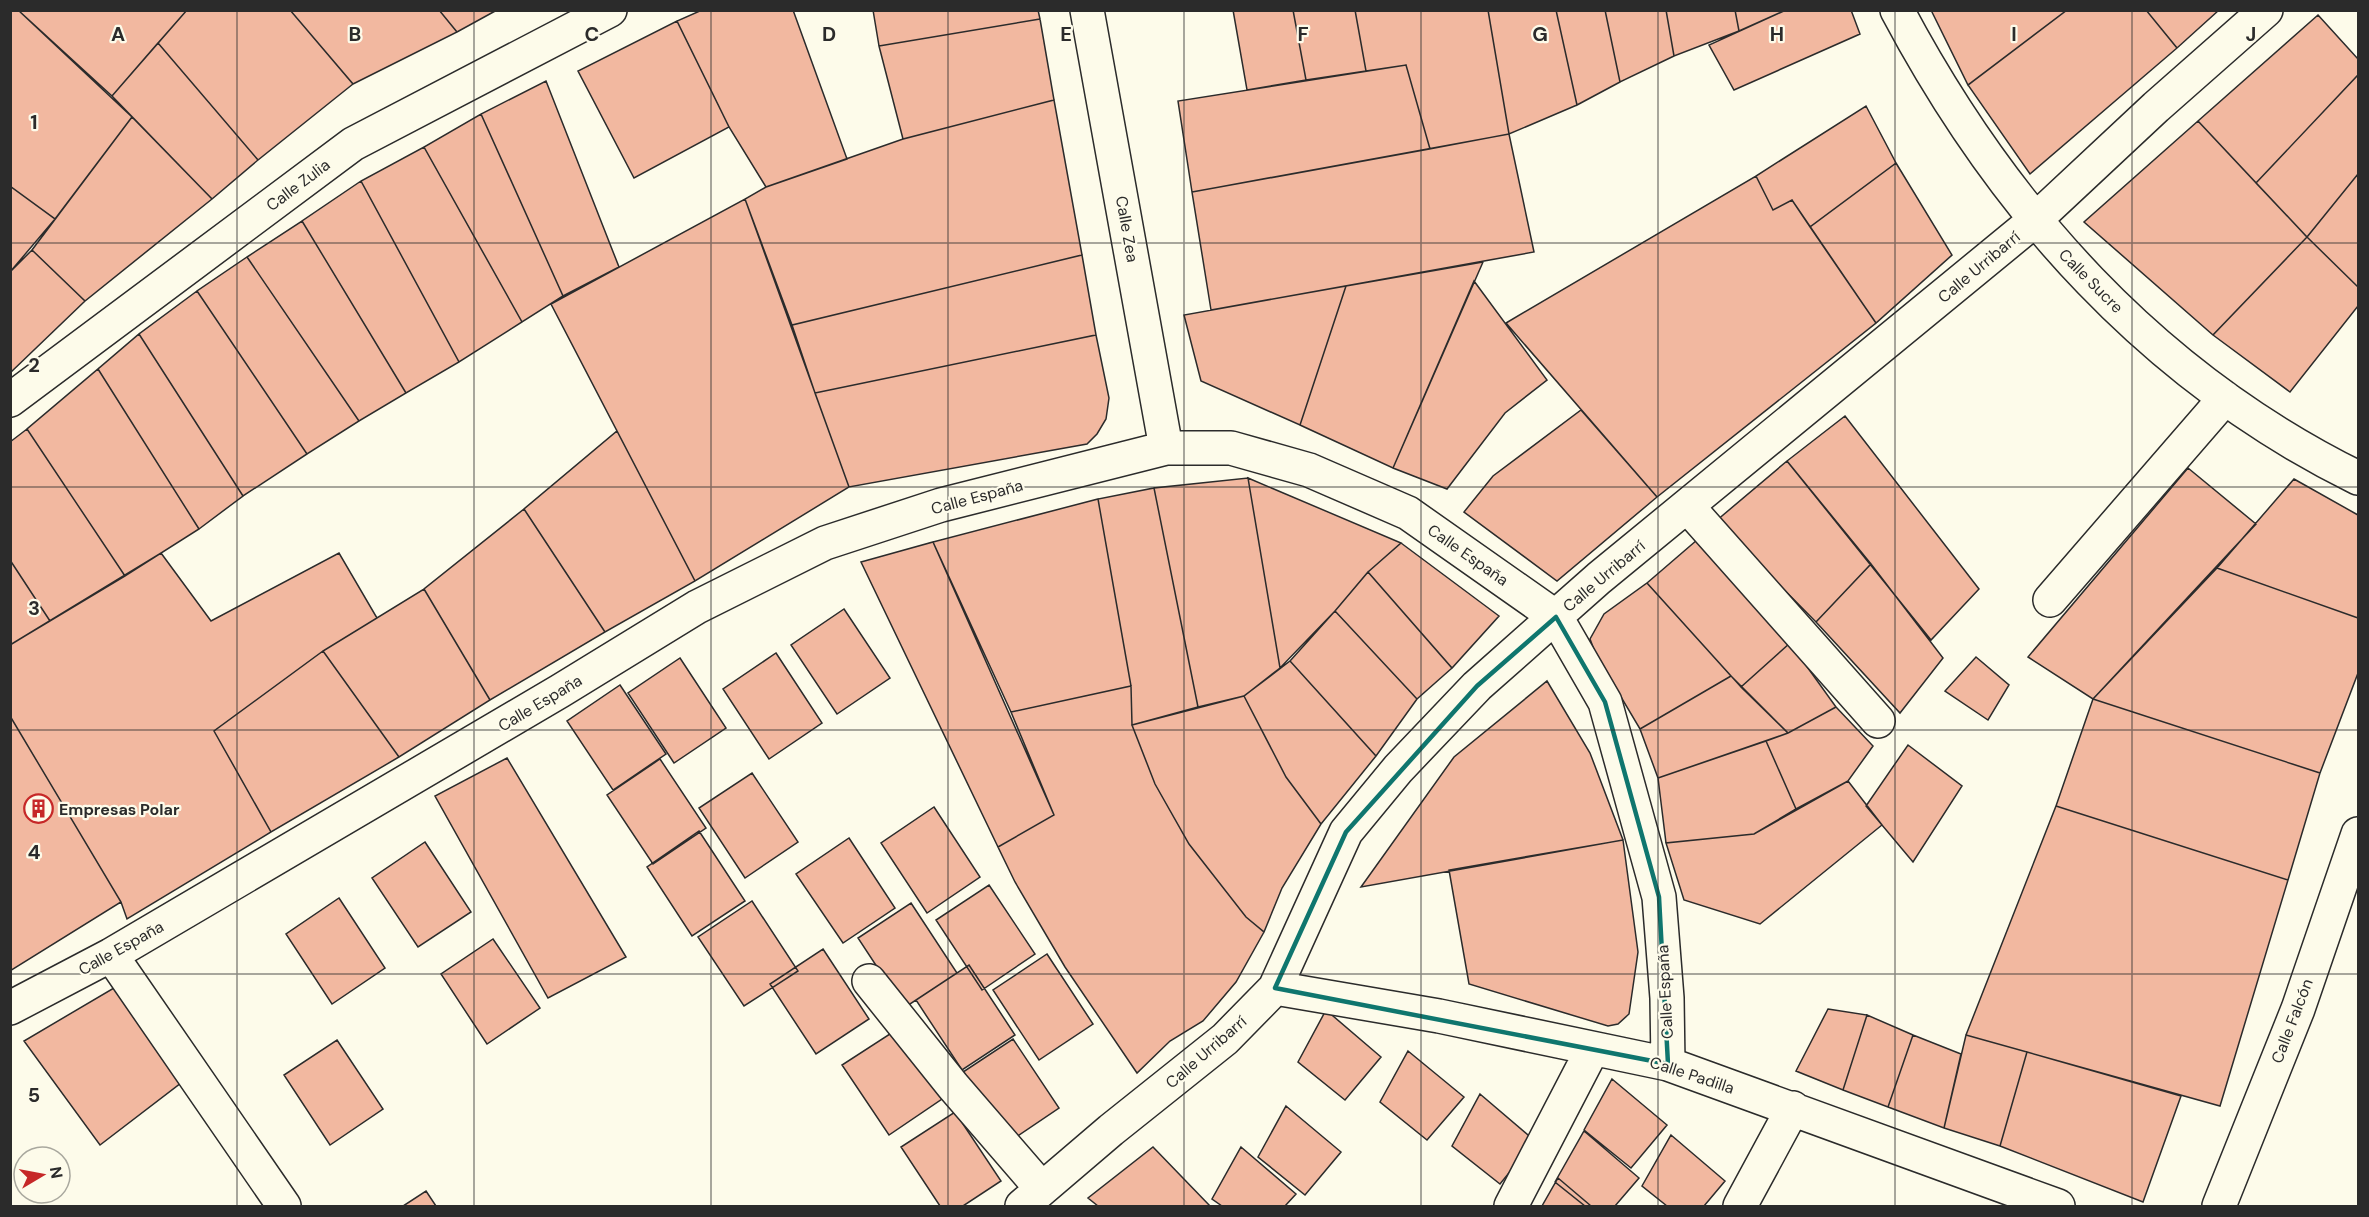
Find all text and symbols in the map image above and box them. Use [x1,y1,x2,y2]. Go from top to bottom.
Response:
text: A [111,21,125,47]
text: B [349,21,361,47]
text: C [585,21,599,47]
text: D [822,21,836,47]
text: E [1060,21,1072,47]
text: F [1297,21,1309,47]
text: G [1532,21,1548,47]
text: H [1770,21,1784,47]
text: I [2011,21,2017,47]
text: J [2246,21,2256,47]
text: 1 [30,109,38,135]
street label: Calle Zulia [262,154,334,216]
street label: Calle Zea [1111,194,1143,264]
street label: Calle Urribarrí [1934,226,2025,307]
street label: Calle Sucre [2054,244,2128,318]
text: 2 [28,352,40,378]
street label: Calle España [929,475,1025,519]
street label: Calle España [1423,519,1513,591]
street label: Calle Urribarrí [1559,535,1650,616]
text: 3 [28,595,40,621]
street label: Calle España [494,670,586,736]
building icon: Empresas Polar [22,793,54,825]
place label: Empresas Polar [59,799,180,820]
text: 4 [28,839,41,865]
street label: Calle España [75,916,167,980]
street label: Calle España [1652,944,1678,1040]
street label: Calle Falcón [2266,976,2318,1066]
street label: Calle Urribarrí [1161,1011,1251,1093]
street label: Calle Padilla [1647,1051,1737,1099]
text: 5 [28,1082,40,1108]
north arrow [12,1145,72,1205]
text: N [45,1165,68,1180]

